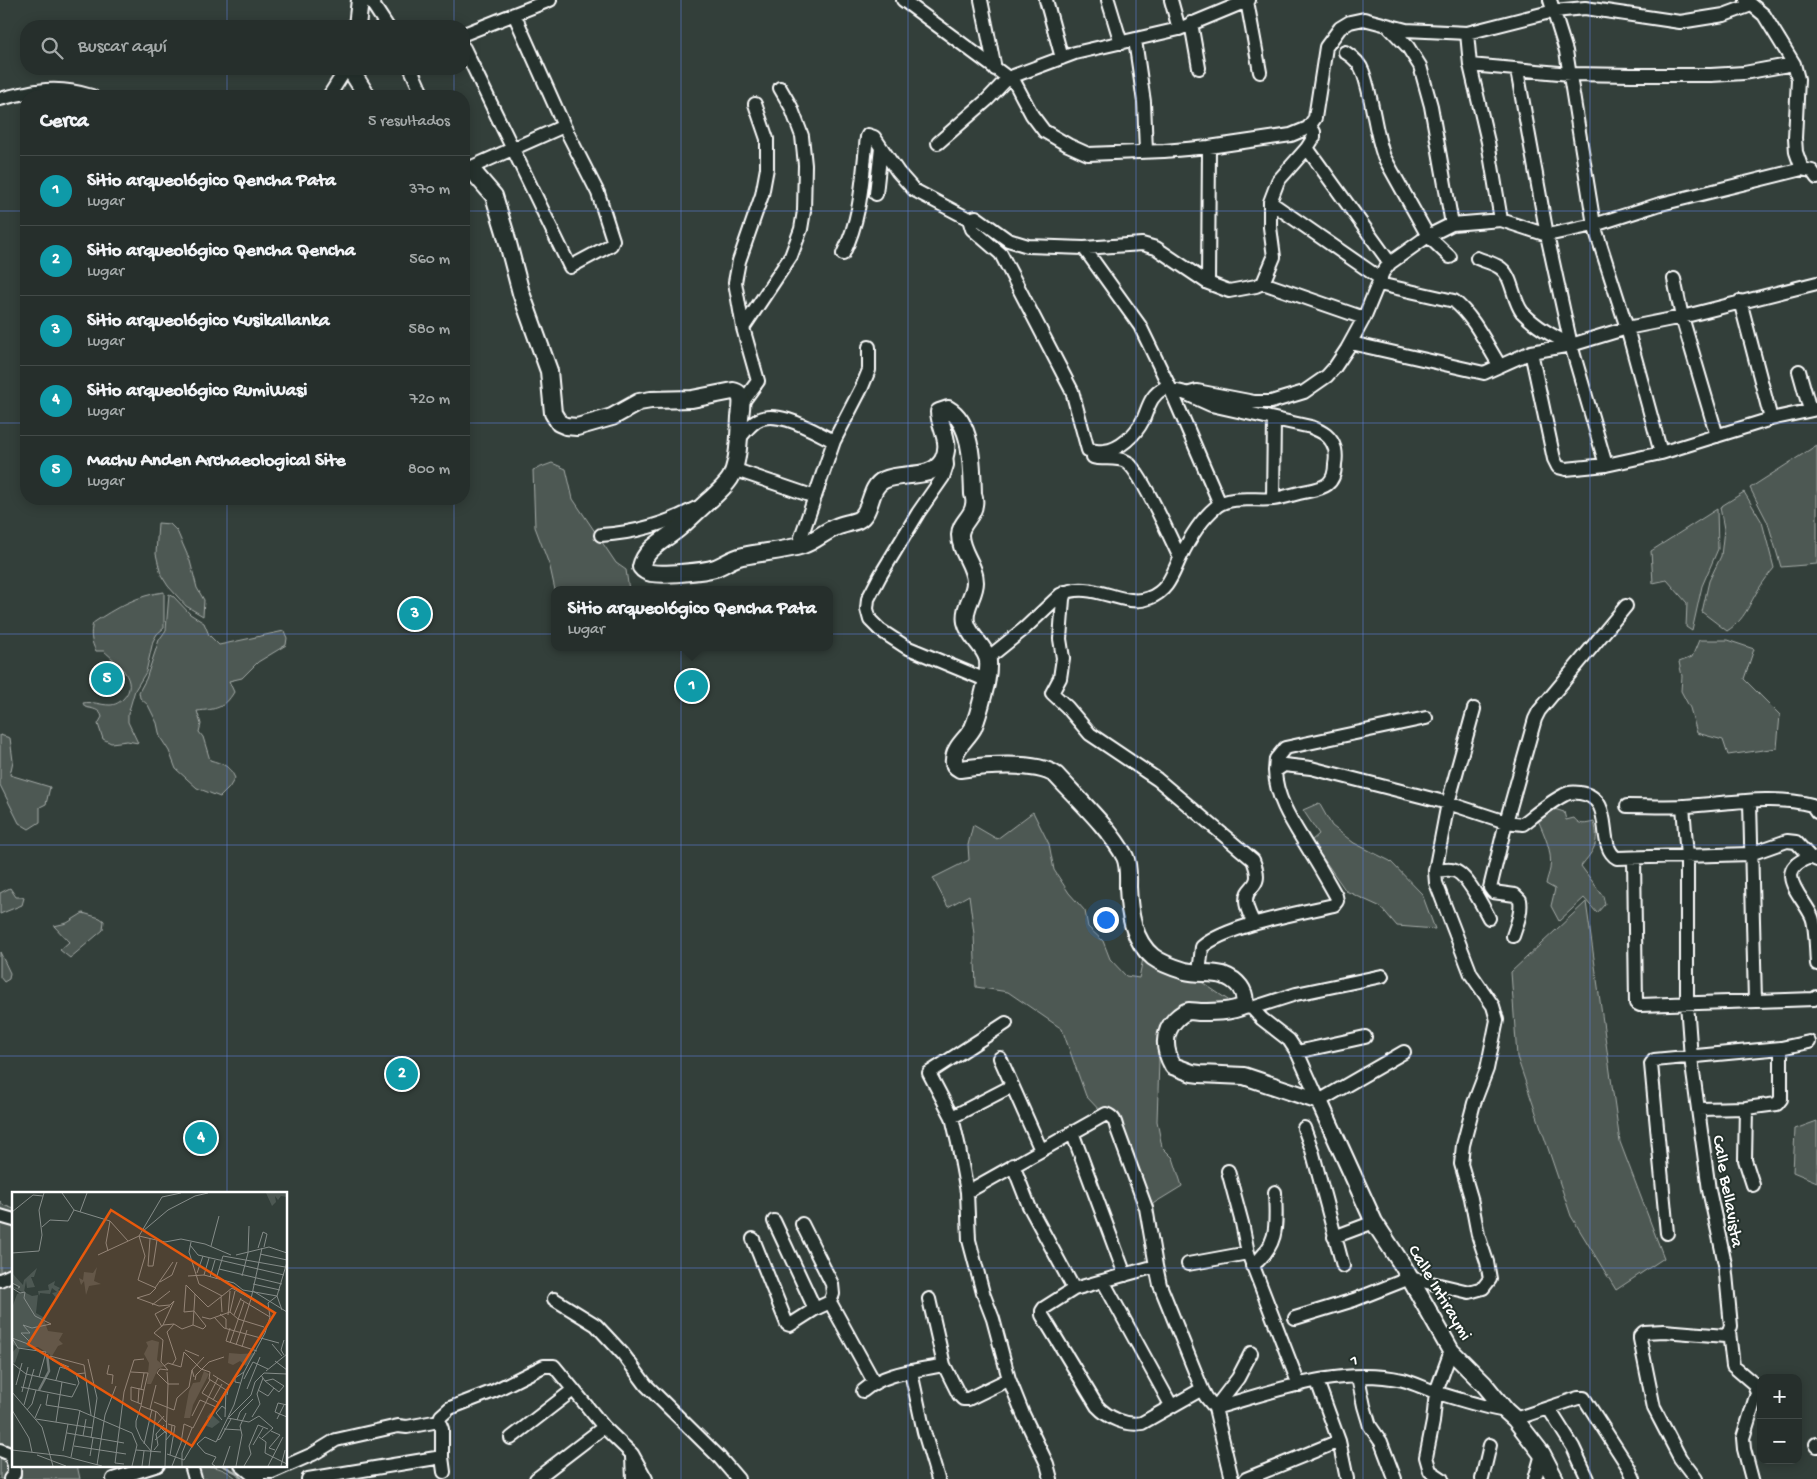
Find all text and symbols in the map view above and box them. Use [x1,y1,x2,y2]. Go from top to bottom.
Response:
search box [20,20,470,75]
icon: search [38,34,66,62]
text: Buscar aquí [78,36,167,59]
text: Cerca [40,110,88,135]
text: 5 resultados [368,113,450,132]
text: Sitio arqueológico Qencha Pata [87,170,336,193]
text: 1 [53,181,59,200]
text: 370 m [409,181,450,200]
text: Lugar [87,193,124,212]
text: Sitio arqueológico Qencha Qencha [87,240,355,263]
text: 2 [52,251,60,270]
text: 560 m [409,251,450,270]
text: Lugar [87,263,124,282]
text: Sitio arqueológico Kusikallanka [87,310,330,333]
text: 3 [52,321,60,340]
text: 580 m [409,321,450,340]
text: Lugar [87,333,124,352]
text: Sitio arqueológico RumiWasi [87,380,307,403]
text: 4 [52,391,60,410]
text: 720 m [410,391,450,410]
text: Lugar [87,403,124,422]
text: Machu Anden Archaeological Site [87,450,345,473]
text: 5 [52,461,60,480]
text: 800 m [408,461,450,480]
text: Lugar [87,473,124,492]
popup [551,586,833,651]
pin: 3 [399,595,431,633]
text: Sitio arqueológico Qencha Pata [568,598,816,621]
text: Lugar [568,621,605,640]
pin: 5 [91,660,123,698]
pin: 1 [676,667,708,705]
your location [1093,907,1119,933]
pin: 2 [386,1055,418,1093]
pin: 4 [185,1119,217,1157]
street label: Calle Bellavista [1706,1134,1747,1250]
inset map [12,1192,288,1466]
street label: Calle Intiraymi [1402,1242,1476,1345]
street label: 1 [1349,1351,1358,1372]
map controls [1757,1374,1802,1464]
button: + [1757,1374,1802,1419]
button: − [1757,1419,1802,1464]

